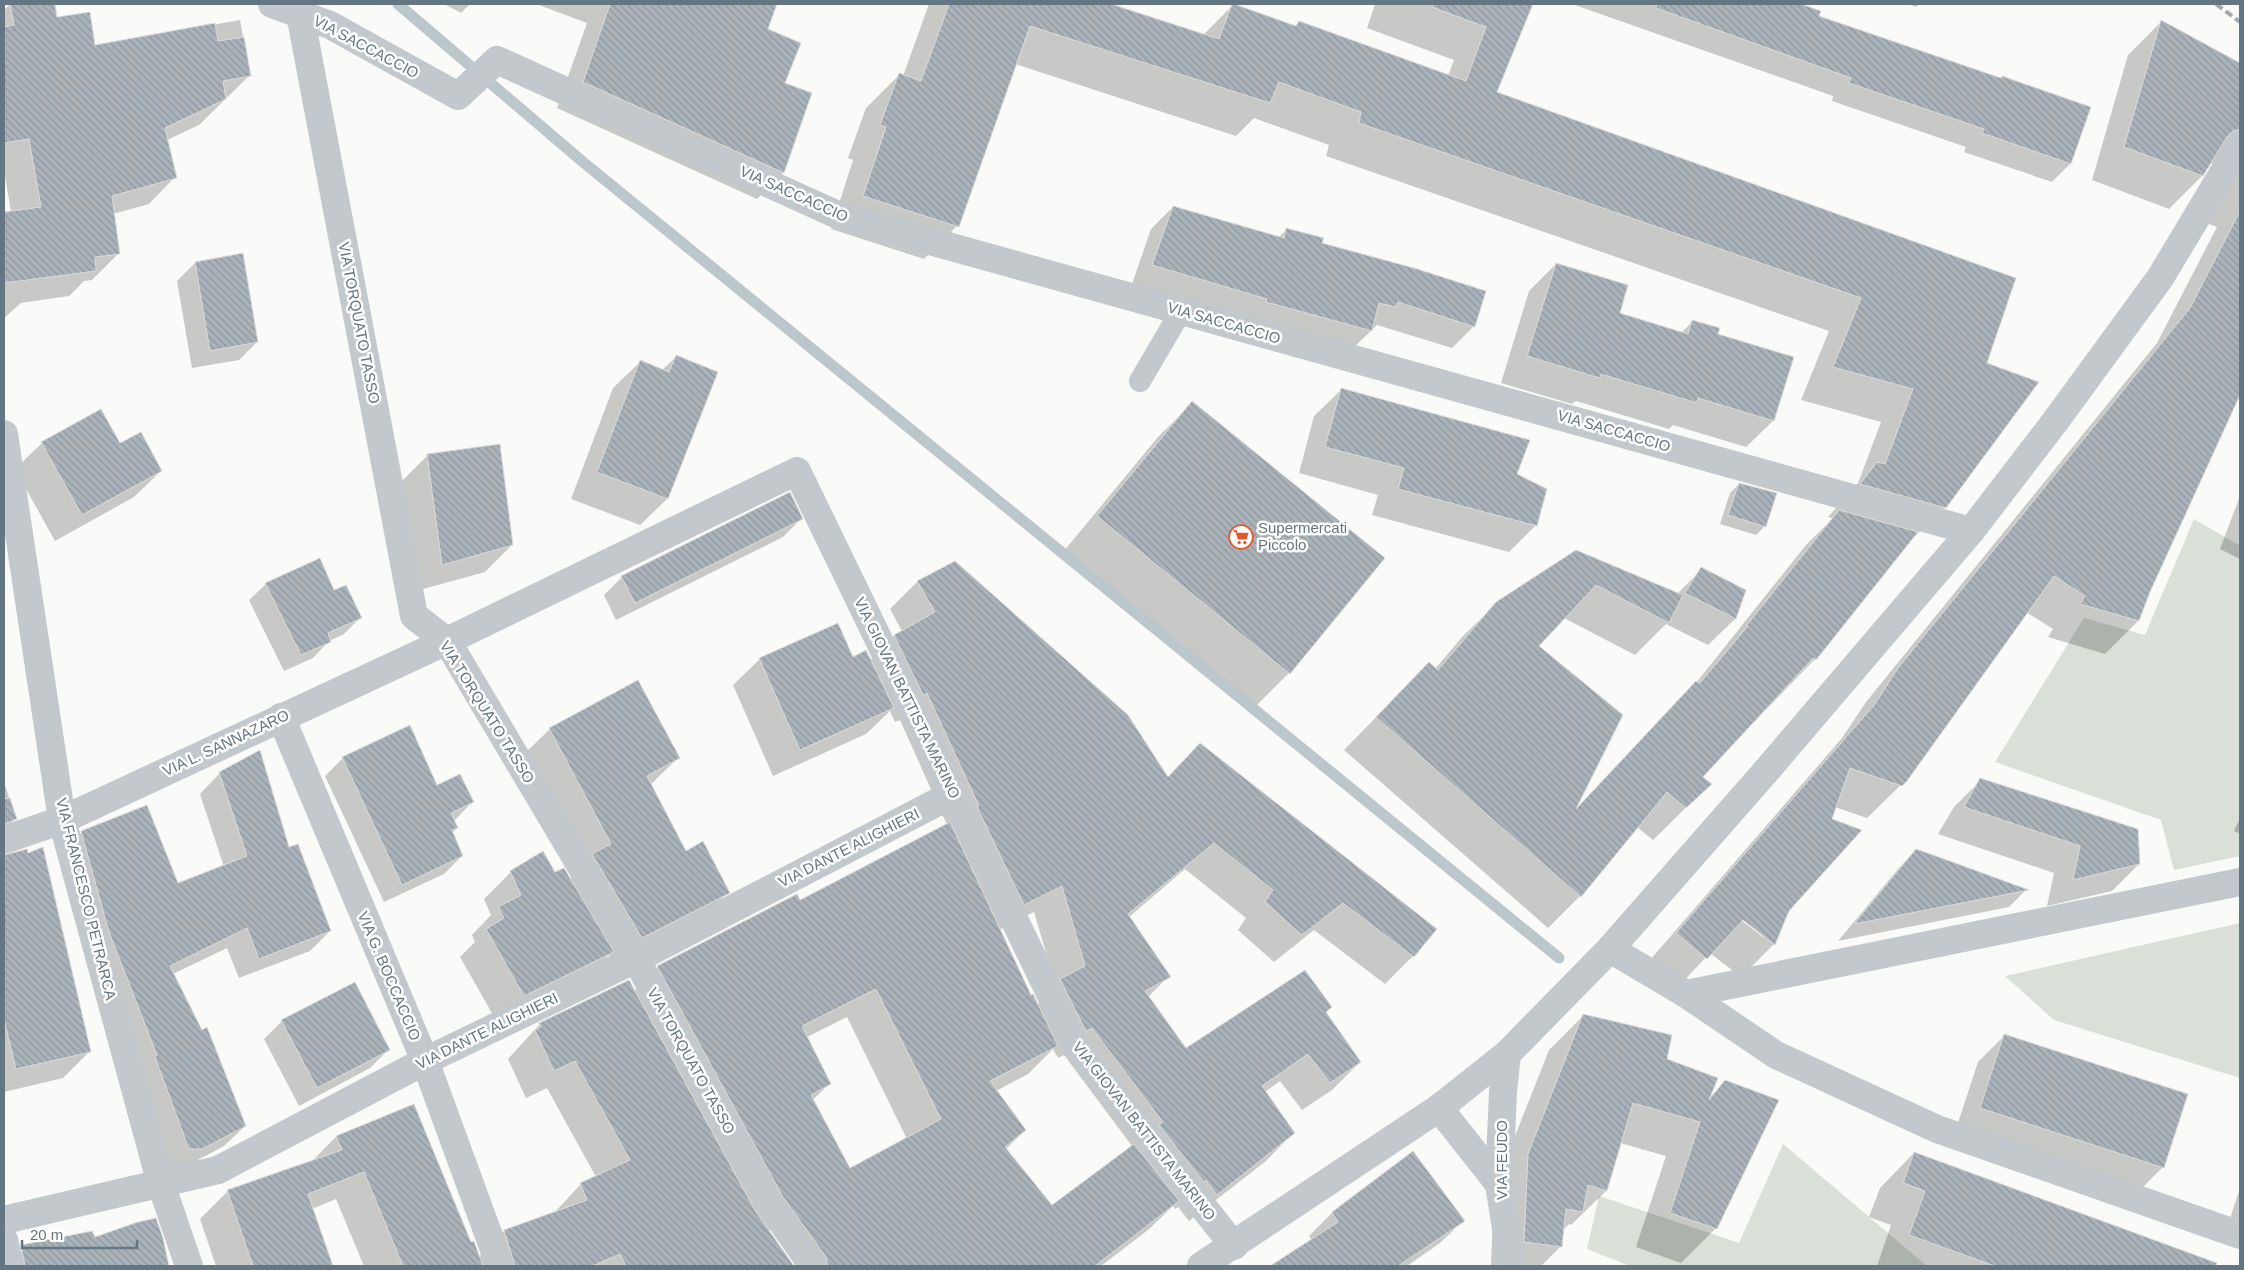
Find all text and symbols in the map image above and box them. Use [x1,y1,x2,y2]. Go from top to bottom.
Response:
street label: VIA SACCACCIO [311,12,422,81]
street label: VIA SACCACCIO [737,162,851,225]
street label: VIA TORQUATO TASSO [335,241,384,405]
street label: VIA SACCACCIO [1166,298,1283,347]
street label: VIA SACCACCIO [1556,406,1673,455]
place label: Supermercati Piccolo [1258,519,1347,553]
supermarket icon: Supermercati Piccolo [1228,524,1254,550]
street label: VIA GIOVAN BATTISTA MARINO [851,594,964,801]
street label: VIA TORQUATO TASSO [437,638,538,786]
street label: VIA L. SANNAZARO [160,706,292,779]
street label: VIA FRANCESCO PETRARCA [53,796,120,1002]
street label: VIA DANTE ALIGHIERI [775,805,922,891]
street label: VIA G. BOCCACCIO [355,909,424,1043]
street label: VIA TORQUATO TASSO [644,985,739,1137]
street label: VIA DANTE ALIGHIERI [413,989,561,1072]
street label: VIA GIOVAN BATTISTA MARINO [1069,1038,1219,1223]
street label: VIA FEUDO [1493,1120,1510,1200]
scale bar [22,1218,138,1250]
text: 20 m [30,1226,63,1243]

